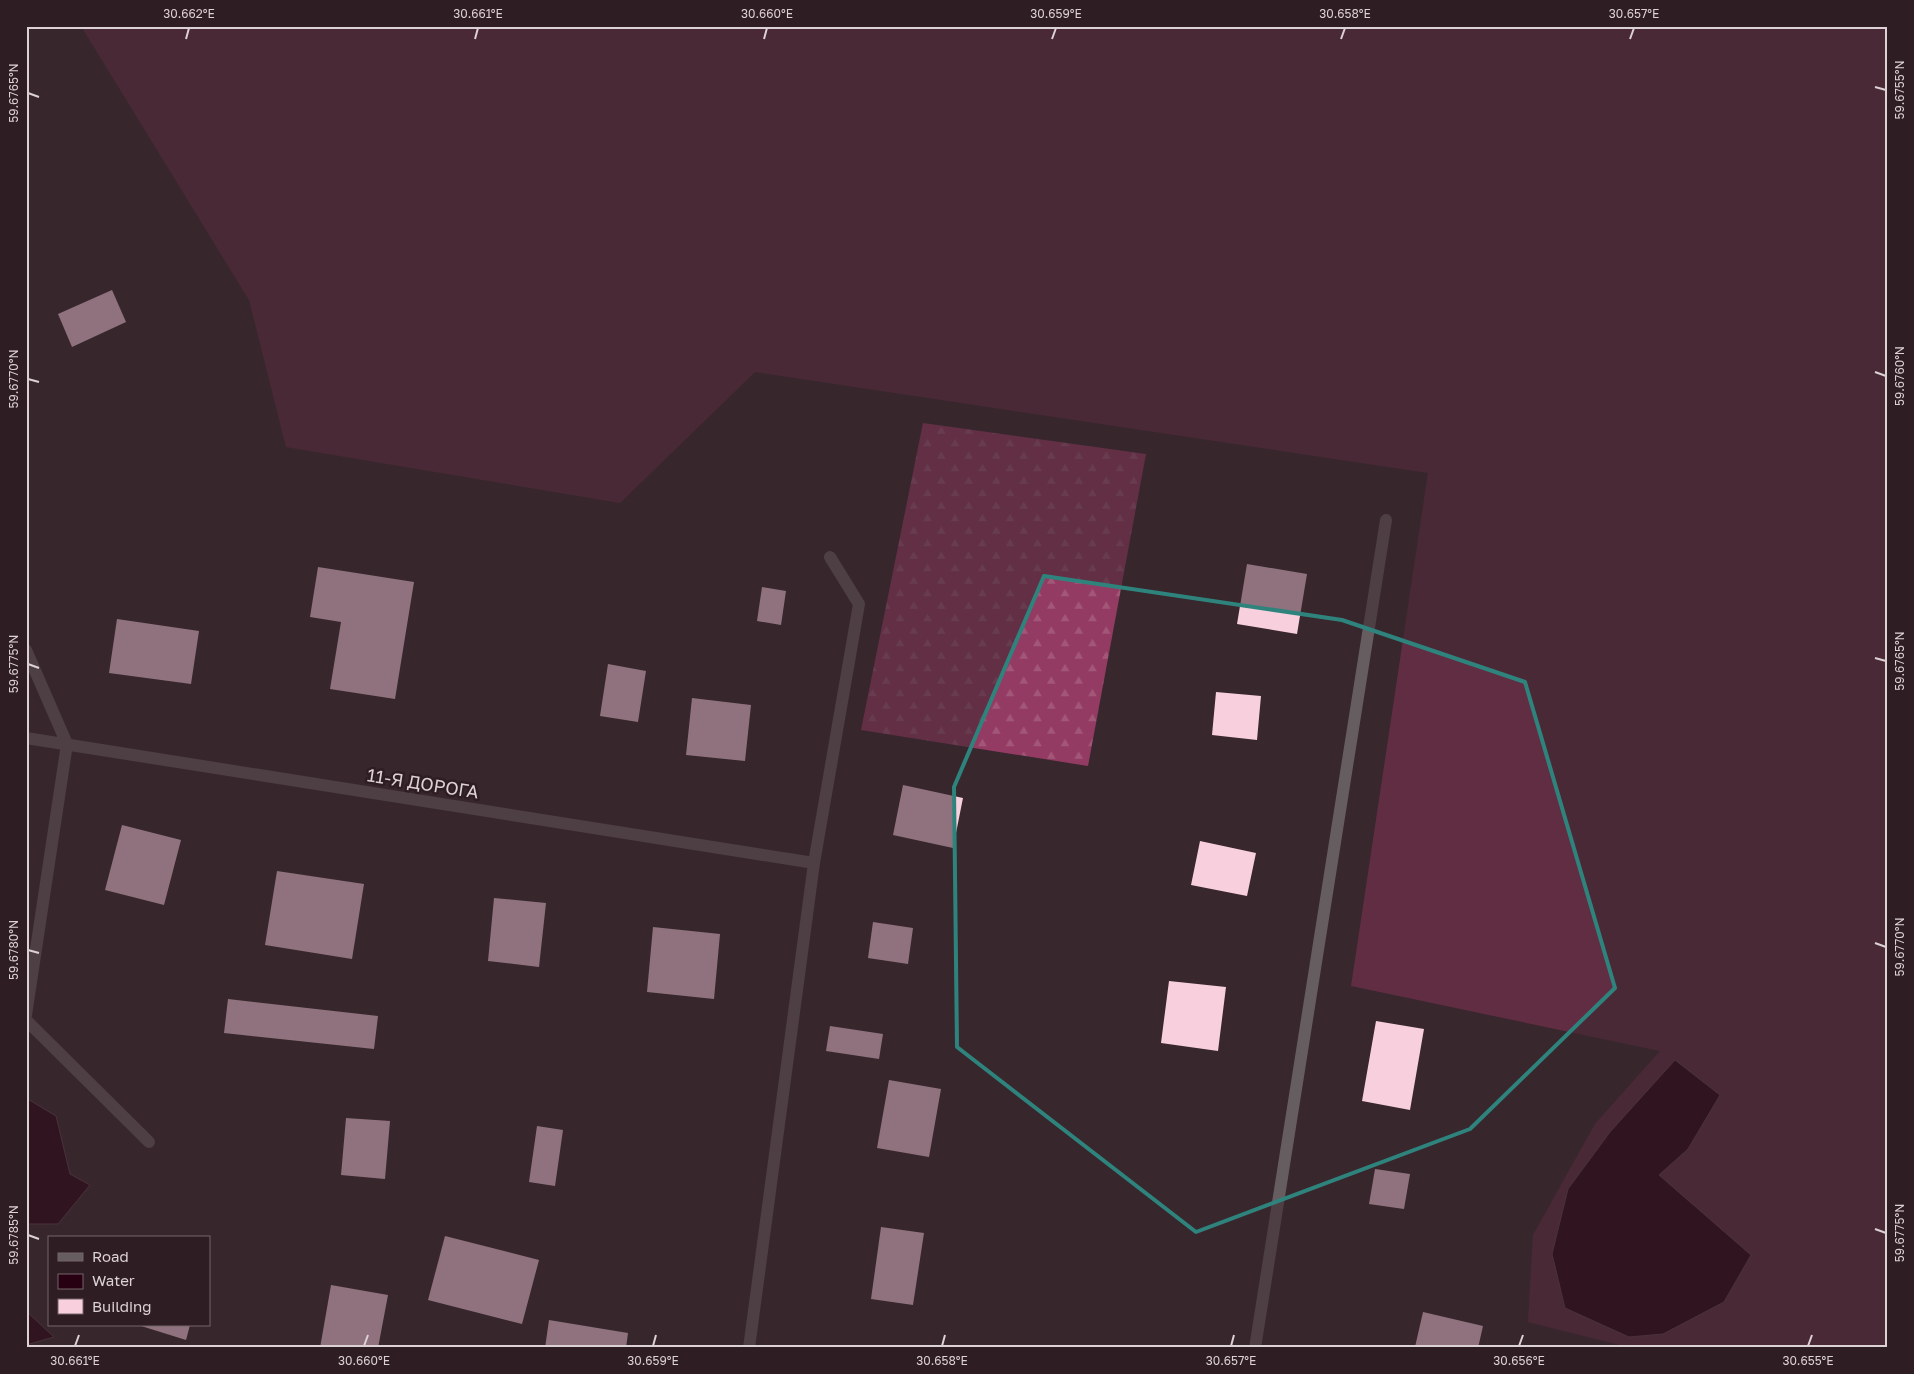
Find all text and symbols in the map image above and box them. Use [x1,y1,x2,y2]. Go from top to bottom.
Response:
text: 30.662°E [163,6,215,21]
text: 30.661°E [453,6,503,21]
text: 30.660°E [741,6,793,21]
text: 30.659°E [1030,6,1082,21]
text: 30.658°E [1319,6,1371,21]
text: 30.657°E [1609,6,1659,21]
text: 59.6755°N [1892,60,1907,120]
text: 59.6765°N [6,63,21,123]
text: 59.6760°N [1892,346,1907,406]
text: 59.6770°N [6,349,21,409]
text: 59.6765°N [1892,631,1907,691]
text: 59.6775°N [6,635,21,693]
street label: 11-Я ДОРОГА [366,763,480,803]
text: 59.6770°N [1892,917,1907,977]
text: 59.6780°N [6,920,21,980]
text: 59.6775°N [1892,1204,1907,1262]
text: 59.6785°N [6,1205,21,1265]
legend [48,1236,210,1326]
text: Road [92,1247,129,1265]
text: Water [92,1271,135,1289]
text: Building [92,1297,152,1315]
text: 30.661°E [50,1353,100,1368]
text: 30.660°E [338,1353,390,1368]
text: 30.659°E [627,1353,679,1368]
text: 30.658°E [916,1353,968,1368]
text: 30.657°E [1206,1353,1256,1368]
text: 30.656°E [1493,1353,1545,1368]
text: 30.655°E [1782,1353,1834,1368]

